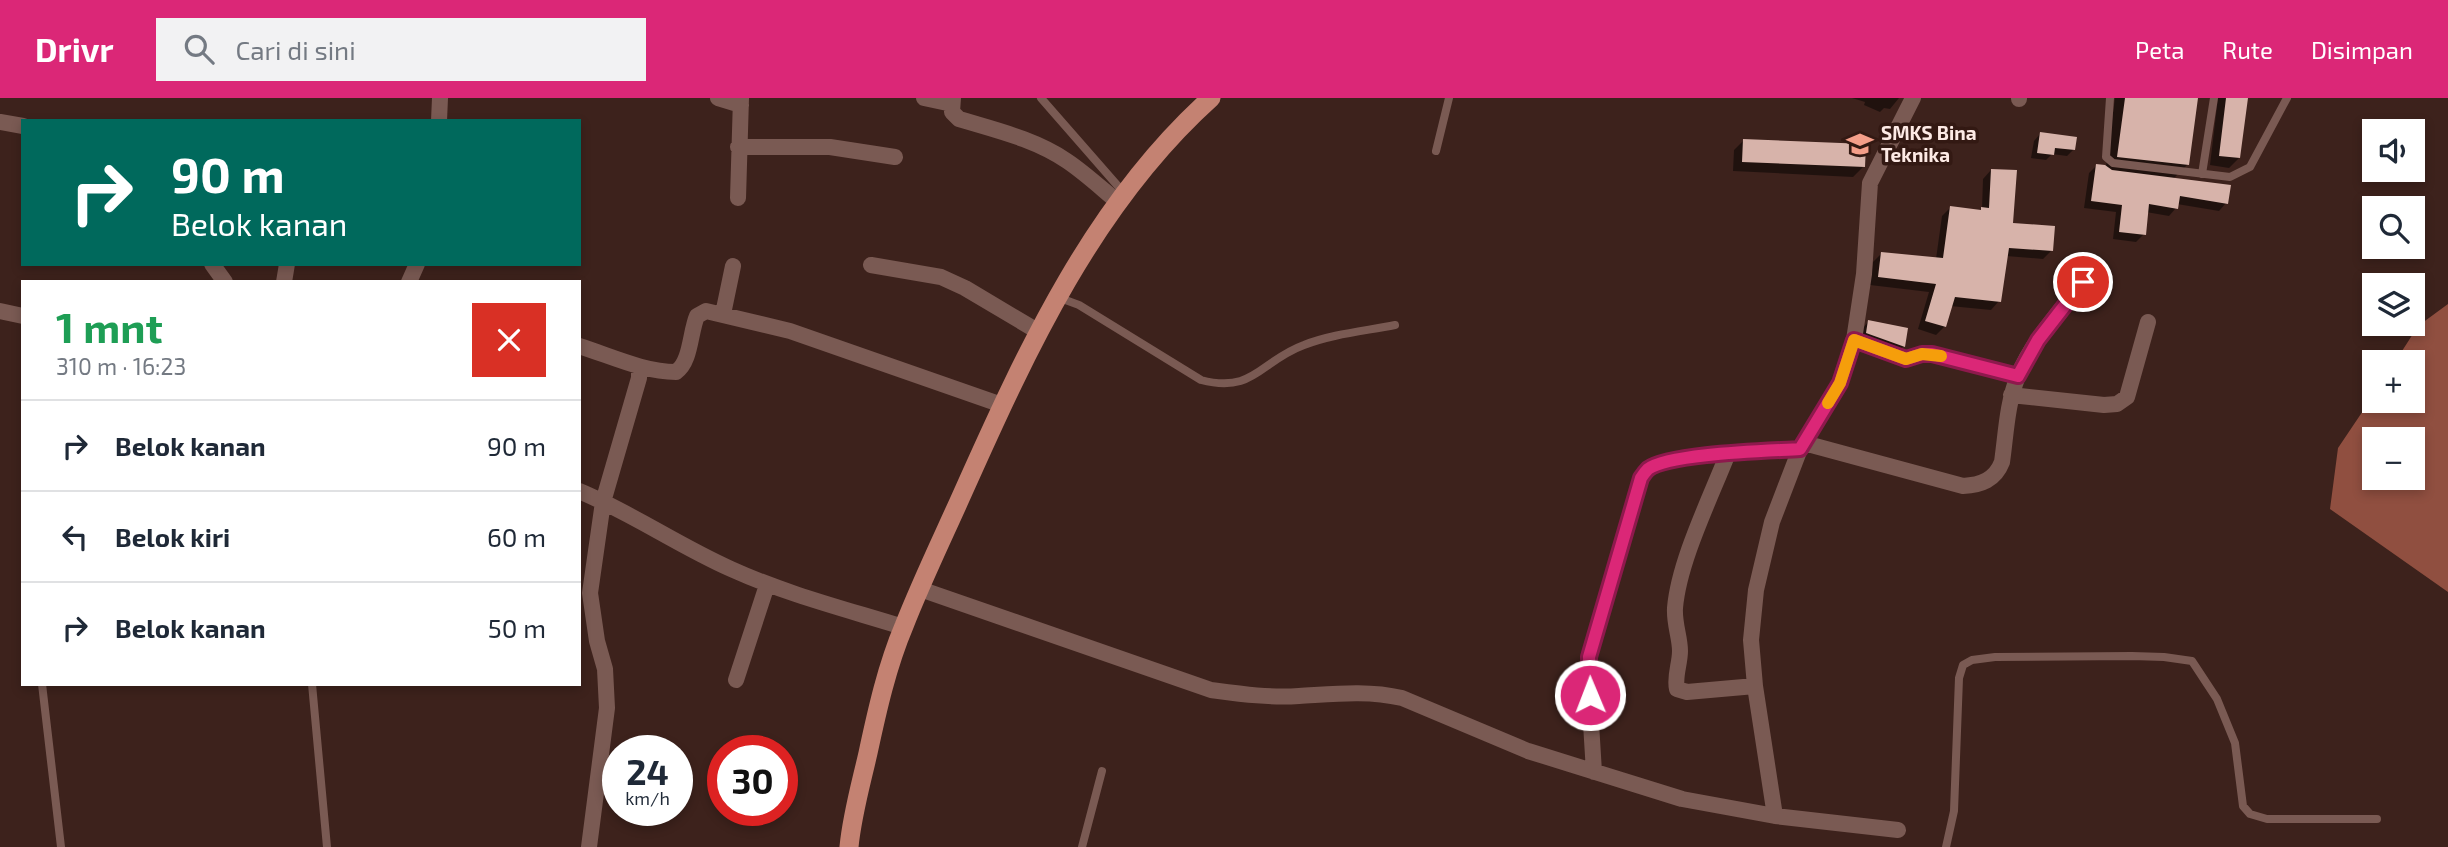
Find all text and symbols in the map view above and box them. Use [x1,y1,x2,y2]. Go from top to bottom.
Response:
search box [156,18,646,81]
text: Drivr [35,29,114,69]
icon: search [180,30,218,68]
text: Cari di sini [236,34,356,65]
text: Peta [2135,35,2184,64]
text: Rute [2222,35,2273,64]
text: Disimpan [2311,35,2413,64]
map controls [2362,119,2425,490]
button: sound [2362,119,2425,182]
place label: SMKS Bina Teknika [1881,121,1976,166]
school or university icon: SMKS Bina Teknika [1845,129,1875,159]
text: 90 m [171,144,285,203]
icon: right [56,147,147,238]
button: search [2362,196,2425,259]
text: Belok kanan [171,204,347,242]
pin [2053,252,2113,312]
icon: arrive [2064,263,2102,301]
button: layers [2362,273,2425,336]
text: 1 mnt [56,301,163,351]
button: close [472,303,546,377]
button: + [2362,350,2425,413]
text: 310 m · 16:23 [56,352,186,380]
icon: right [56,427,94,465]
button: − [2362,427,2425,490]
text: Belok kanan [115,430,266,461]
text: 90 m [487,430,546,461]
icon: left [56,518,94,556]
text: Belok kiri [115,521,230,552]
text: 60 m [487,521,546,552]
icon: right [56,609,94,647]
text: Belok kanan [115,612,266,643]
text: 50 m [488,612,546,643]
position arrow [1553,658,1627,732]
speed limit sign: 30 [707,735,798,826]
text: 24 [626,750,669,792]
text: km/h [625,787,670,809]

